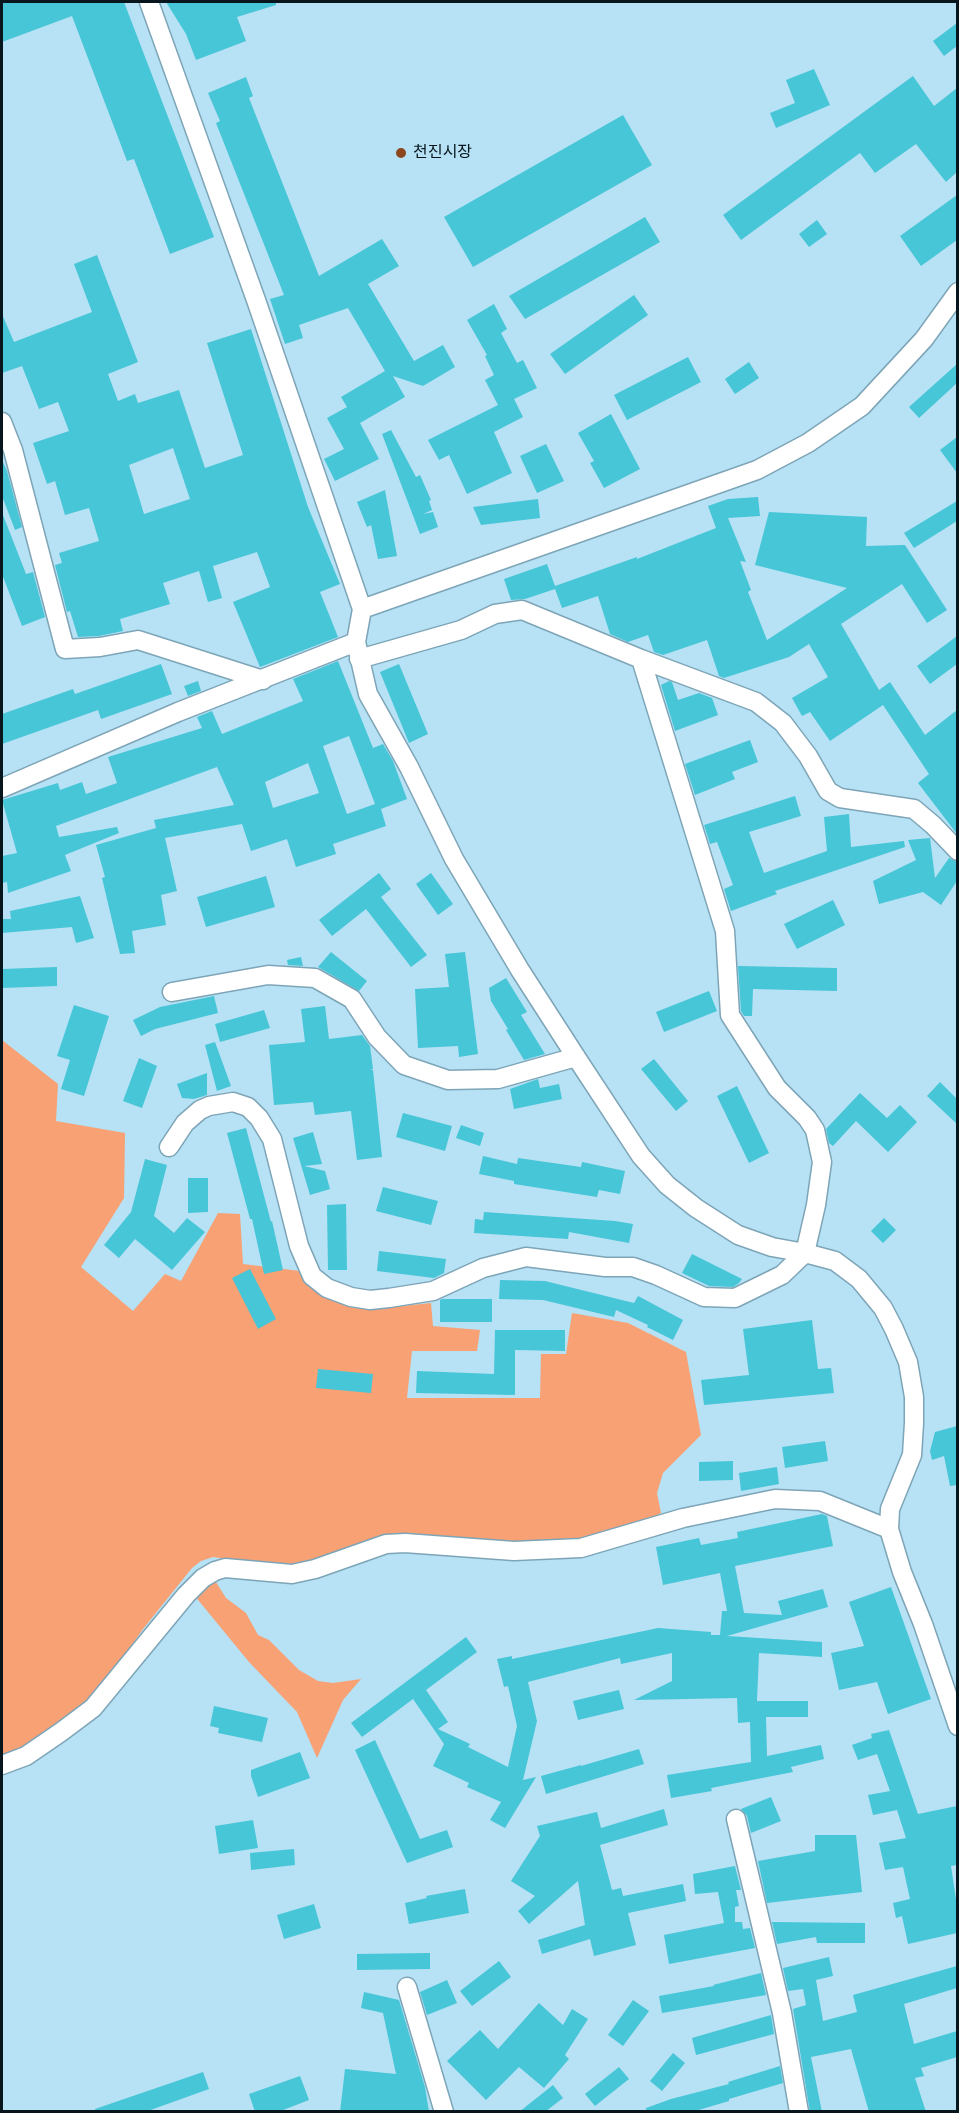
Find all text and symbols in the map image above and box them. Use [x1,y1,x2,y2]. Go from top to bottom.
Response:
place label: 천진시장 [413,143,472,163]
marker: 천진시장 [394,146,408,160]

